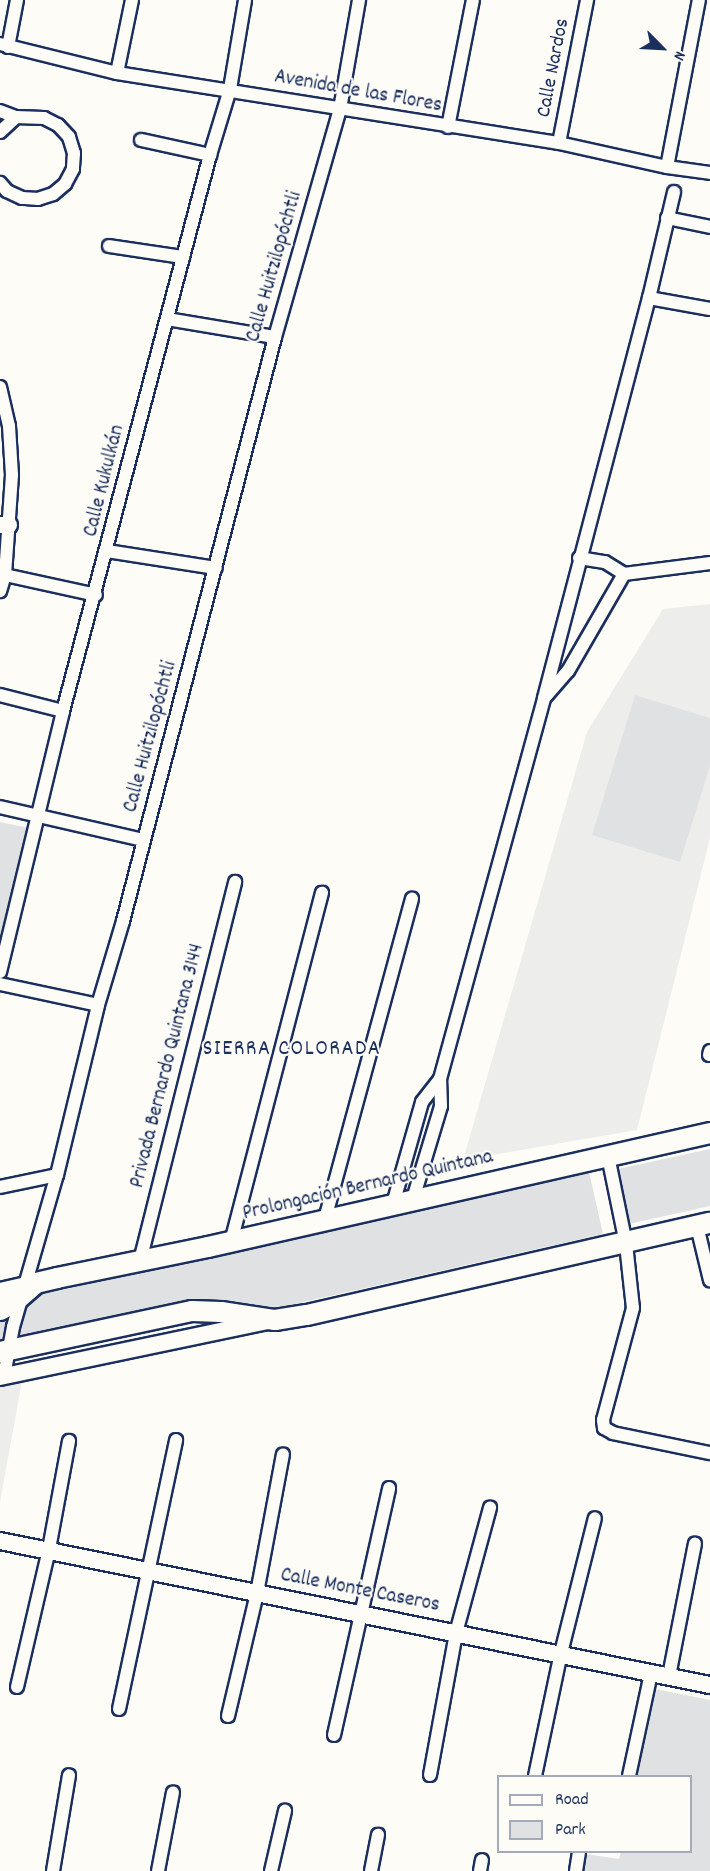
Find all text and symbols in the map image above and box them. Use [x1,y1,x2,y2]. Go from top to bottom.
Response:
street label: Calle Nardos [532,16,576,120]
north arrow [632,18,692,78]
text: N [667,47,691,64]
street label: Avenida de las Flores [272,65,444,119]
street label: Calle Huitzilopóchtli [241,189,309,345]
street label: Calle Kukulkán [79,422,131,540]
street label: Calle Huitzilopóchtli [119,659,183,815]
street label: Privada Bernardo Quintana 3144 [125,941,211,1191]
district label: SIERRA COLORADA [203,1037,381,1063]
street label: Prolongación Bernardo Quintana [240,1145,496,1227]
street label: Calle Monte Caseros [278,1563,442,1619]
legend [497,1775,692,1853]
text: Road [555,1788,589,1813]
text: Park [555,1818,586,1843]

